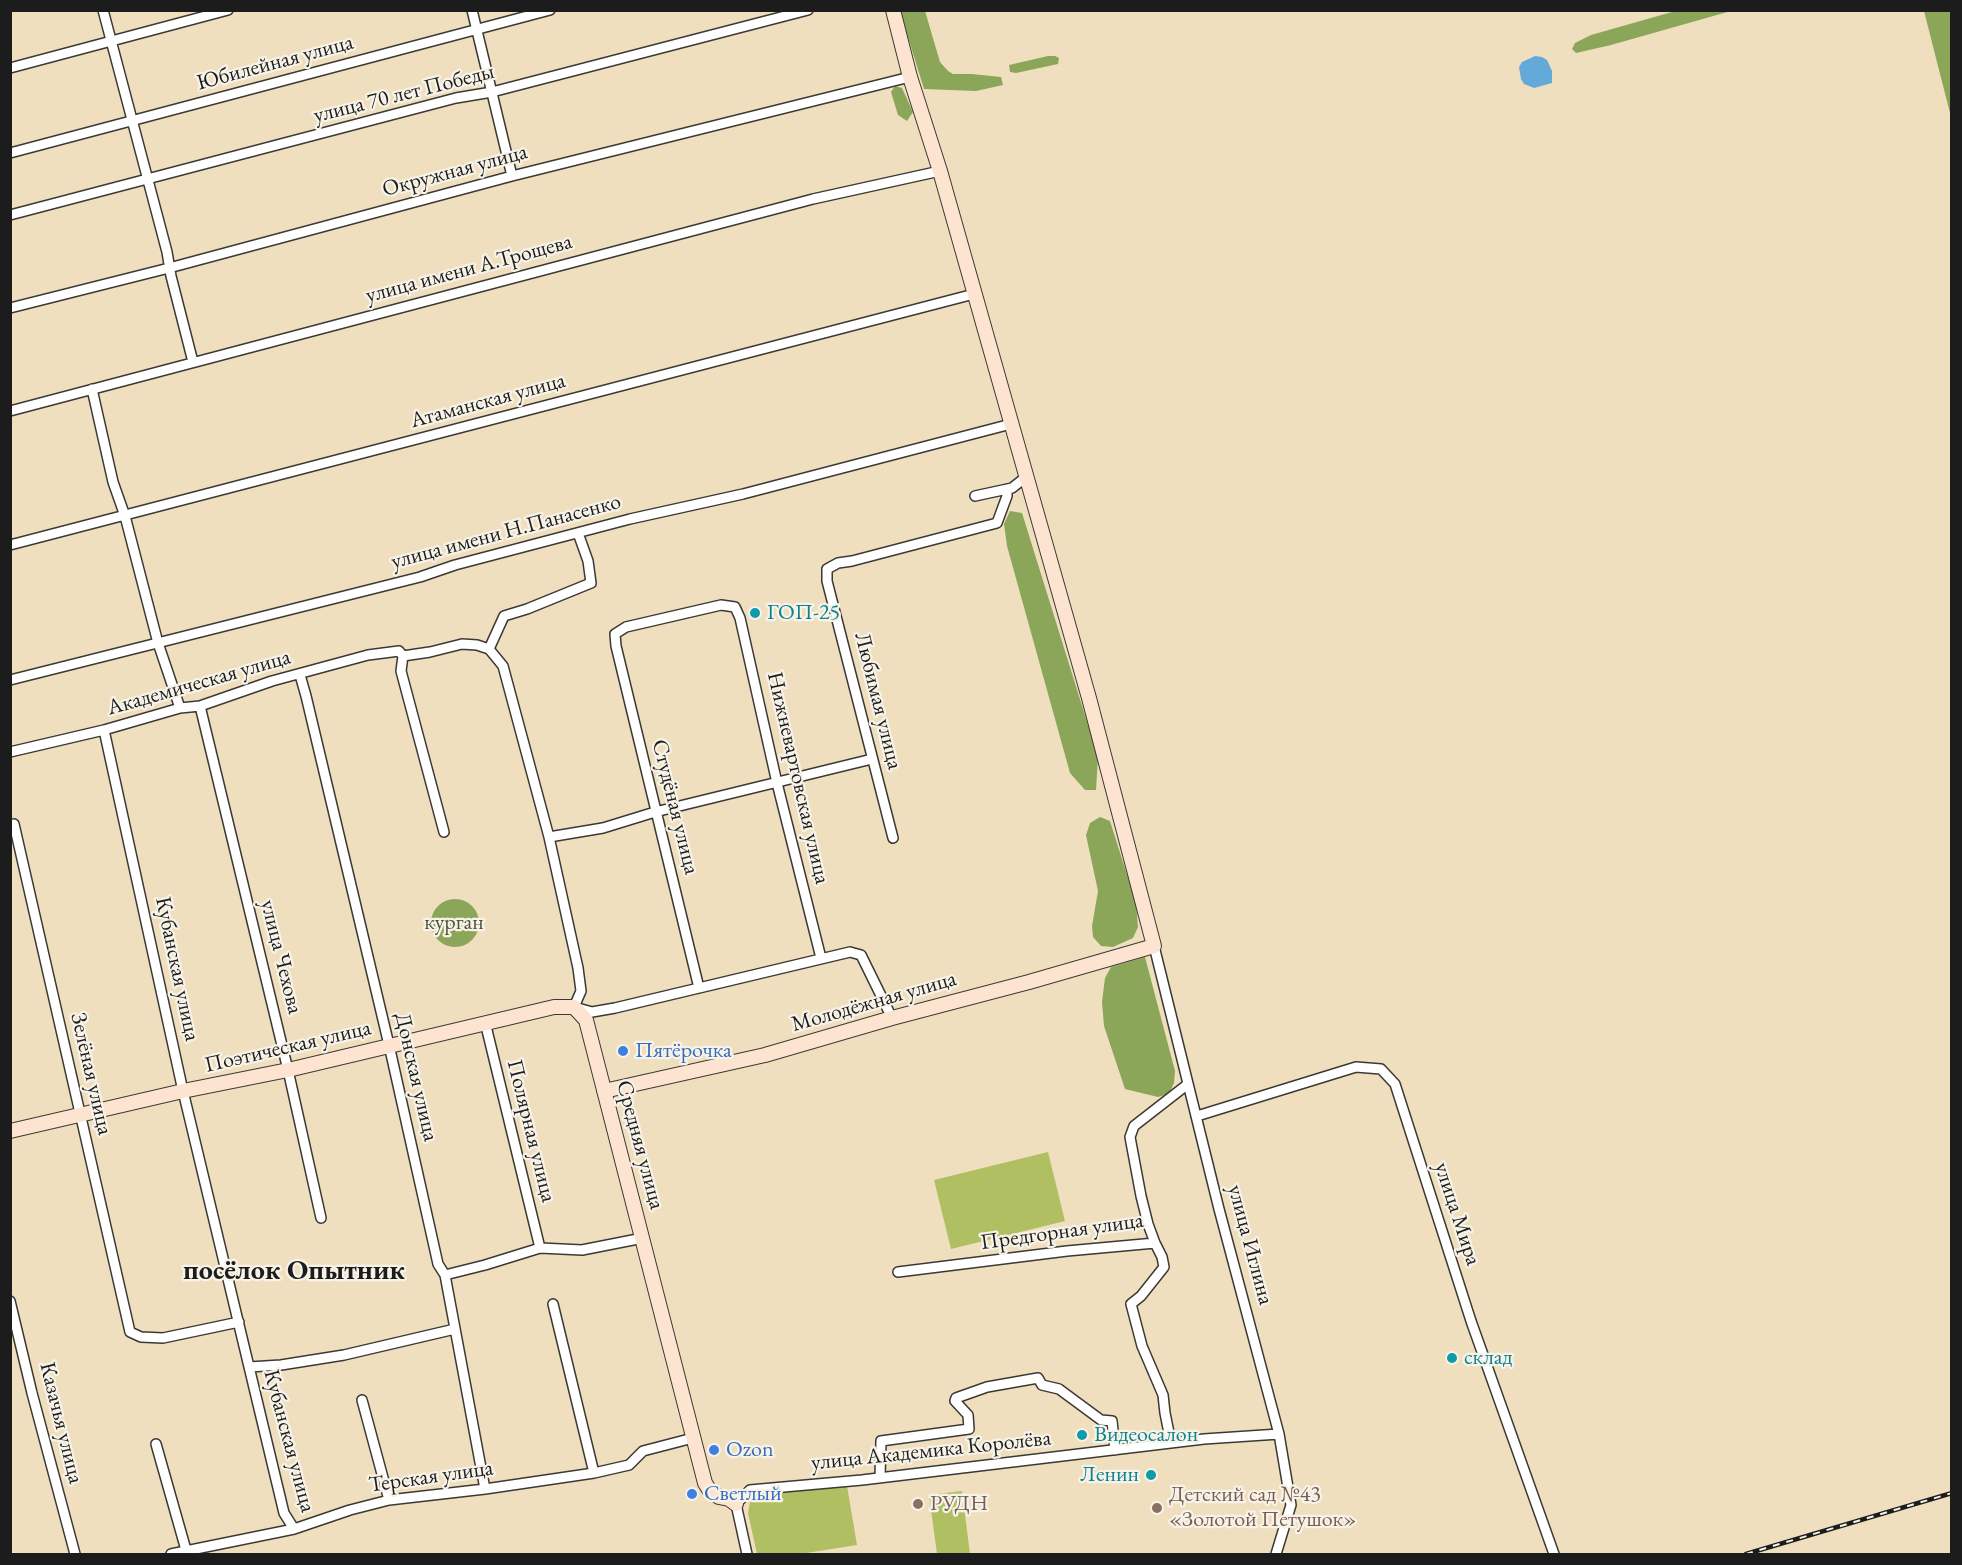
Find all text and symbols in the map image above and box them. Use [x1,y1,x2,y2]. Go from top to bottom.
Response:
street label: Юбилейная улица [194,29,356,97]
street label: улица 70 лет Победы [311,59,497,129]
street label: Окружная улица [380,139,530,203]
street label: улица имени А.Трощева [363,229,575,309]
street label: Атаманская улица [408,368,568,434]
street label: улица имени Н.Панасенко [388,489,624,575]
place label: ГОП-25 [767,600,840,626]
marker: ГОП-25 [748,606,762,620]
street label: Любимая улица [848,630,908,772]
street label: Академическая улица [104,644,294,722]
street label: Нижневартовская улица [761,669,835,887]
street label: Студёная улица [645,737,705,877]
street label: Кубанская улица [149,895,205,1043]
street label: улица Чехова [254,897,308,1017]
park label: курган [424,910,484,936]
street label: Молодёжная улица [789,966,959,1038]
street label: Зелёная улица [64,1010,118,1138]
street label: Донская улица [388,1010,444,1144]
street label: Поэтическая улица [202,1015,374,1079]
place label: Пятёрочка [635,1038,732,1064]
marker: Пятёрочка [616,1044,630,1058]
street label: Полярная улица [501,1057,561,1205]
street label: Средняя улица [610,1078,670,1212]
street label: улица Мира [1428,1159,1486,1269]
street label: улица Иглина [1221,1182,1279,1308]
street label: Предгорная улица [979,1208,1145,1256]
district label: посёлок Опытник [183,1254,405,1288]
place label: склад [1464,1345,1513,1371]
marker: склад [1445,1351,1459,1365]
street label: Казачья улица [33,1360,89,1486]
street label: Кубанская улица [257,1367,321,1515]
place label: Видеосалон [1094,1422,1198,1448]
street label: улица Академика Королёва [810,1425,1052,1477]
marker: Видеосалон [1075,1428,1089,1442]
place label: Ozon [726,1437,774,1463]
marker: Ozon [707,1443,721,1457]
street label: Терская улица [367,1455,495,1499]
place label: Ленин [1080,1462,1139,1488]
marker: Ленин [1144,1468,1158,1482]
place label: Светлый [704,1481,782,1507]
place label: Детский сад №43 «Золотой Петушок» [1169,1482,1356,1534]
marker: Светлый [685,1487,699,1501]
place label: РУДН [930,1491,988,1517]
marker: РУДН [911,1497,925,1511]
marker: Детский сад №43 «Золотой Петушок» [1150,1501,1164,1515]

